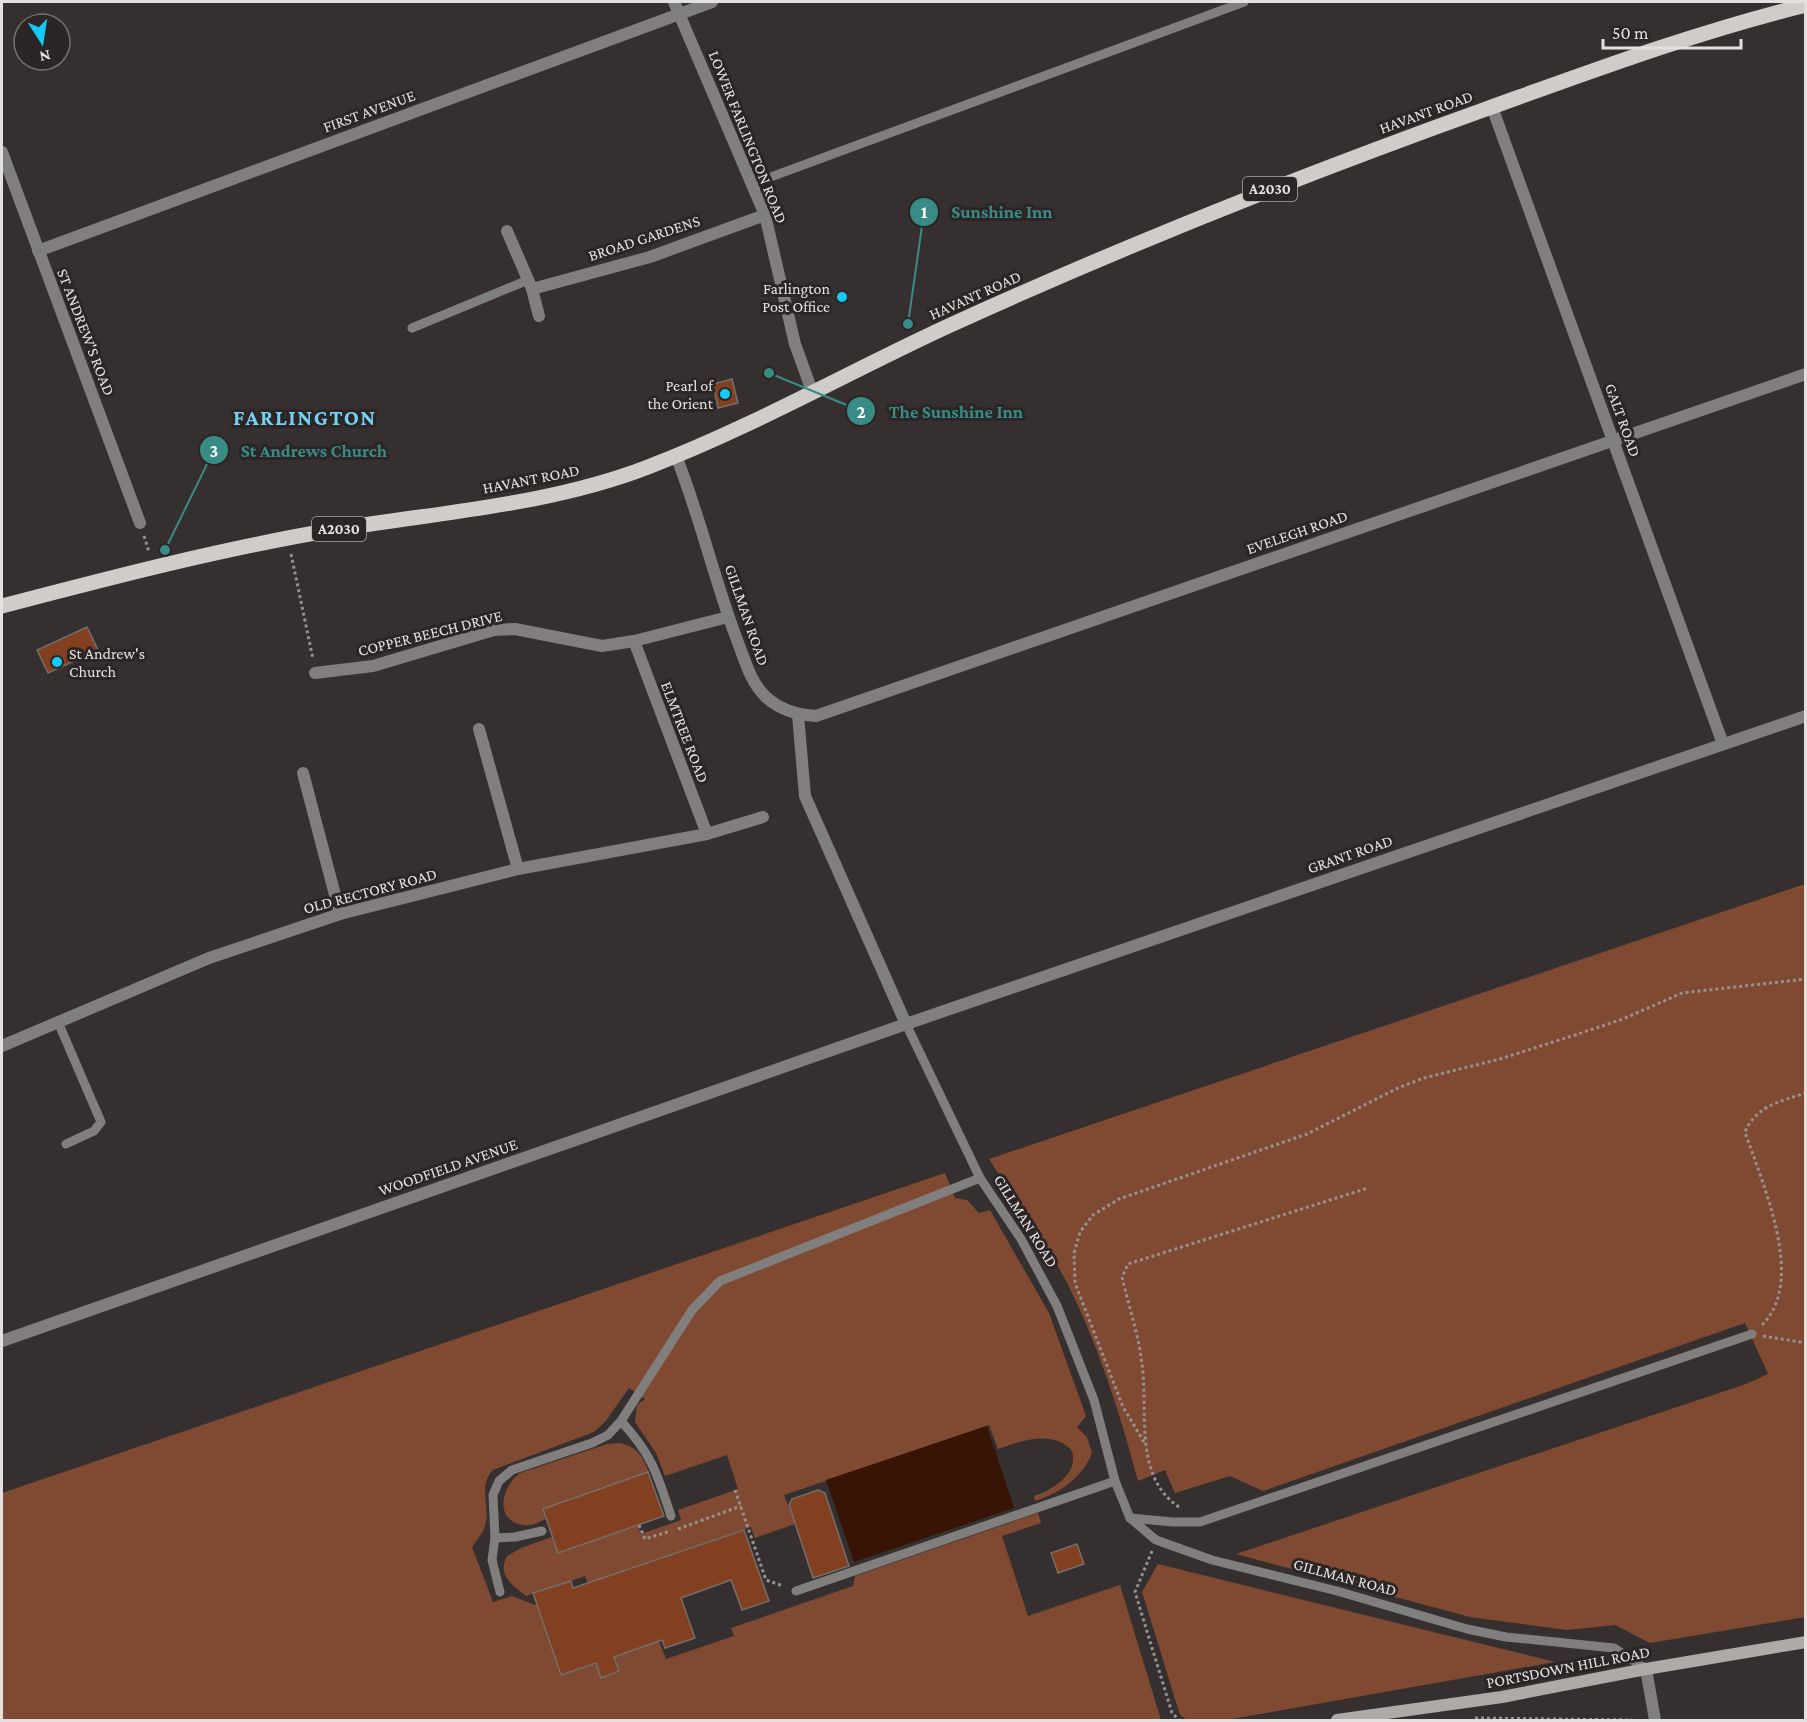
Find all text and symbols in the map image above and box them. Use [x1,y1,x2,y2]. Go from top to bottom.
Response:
north arrow [12,12,72,72]
scale bar [1603,12,1741,50]
text: 50 m [1612,23,1649,43]
text: N [38,47,52,66]
street label: LOWER FARLINGTON ROAD [706,48,790,226]
street label: FIRST AVENUE [321,86,418,136]
street label: HAVANT ROAD [1377,87,1475,137]
road number: A2030 [1243,177,1297,201]
callout: Sunshine Inn [909,194,1064,230]
text: 1 [921,202,928,222]
text: Sunshine Inn [951,202,1053,222]
street label: BROAD GARDENS [586,212,702,264]
street label: ST ANDREW'S ROAD [54,266,118,398]
street label: HAVANT ROAD [927,267,1023,323]
place label: Farlington Post Office [762,280,830,315]
marker: Farlington Post Office [835,290,849,304]
place label: Pearl of the Orient [648,377,714,412]
street label: GALT ROAD [1602,381,1644,459]
marker: Pearl of the Orient [718,387,732,401]
callout: The Sunshine Inn [846,393,1035,429]
text: 2 [856,402,866,422]
text: The Sunshine Inn [889,402,1024,422]
district label: FARLINGTON [233,405,377,430]
callout: St Andrews Church [199,432,399,468]
text: 3 [210,441,218,461]
text: St Andrews Church [241,441,388,461]
street label: HAVANT ROAD [481,461,581,497]
street label: EVELEGH ROAD [1244,507,1350,557]
road number: A2030 [312,517,366,541]
street label: GILLMAN ROAD [722,562,772,668]
street label: COPPER BEECH DRIVE [356,607,504,659]
place label: St Andrew's Church [69,645,145,680]
marker: St Andrew's Church [50,655,64,669]
street label: ELMTREE ROAD [658,679,712,785]
street label: GRANT ROAD [1305,831,1395,877]
street label: OLD RECTORY ROAD [301,865,439,917]
street label: WOODFIELD AVENUE [376,1135,520,1199]
street label: GILLMAN ROAD [991,1172,1061,1270]
street label: GILLMAN ROAD [1292,1555,1398,1599]
street label: PORTSDOWN HILL ROAD [1485,1643,1651,1691]

